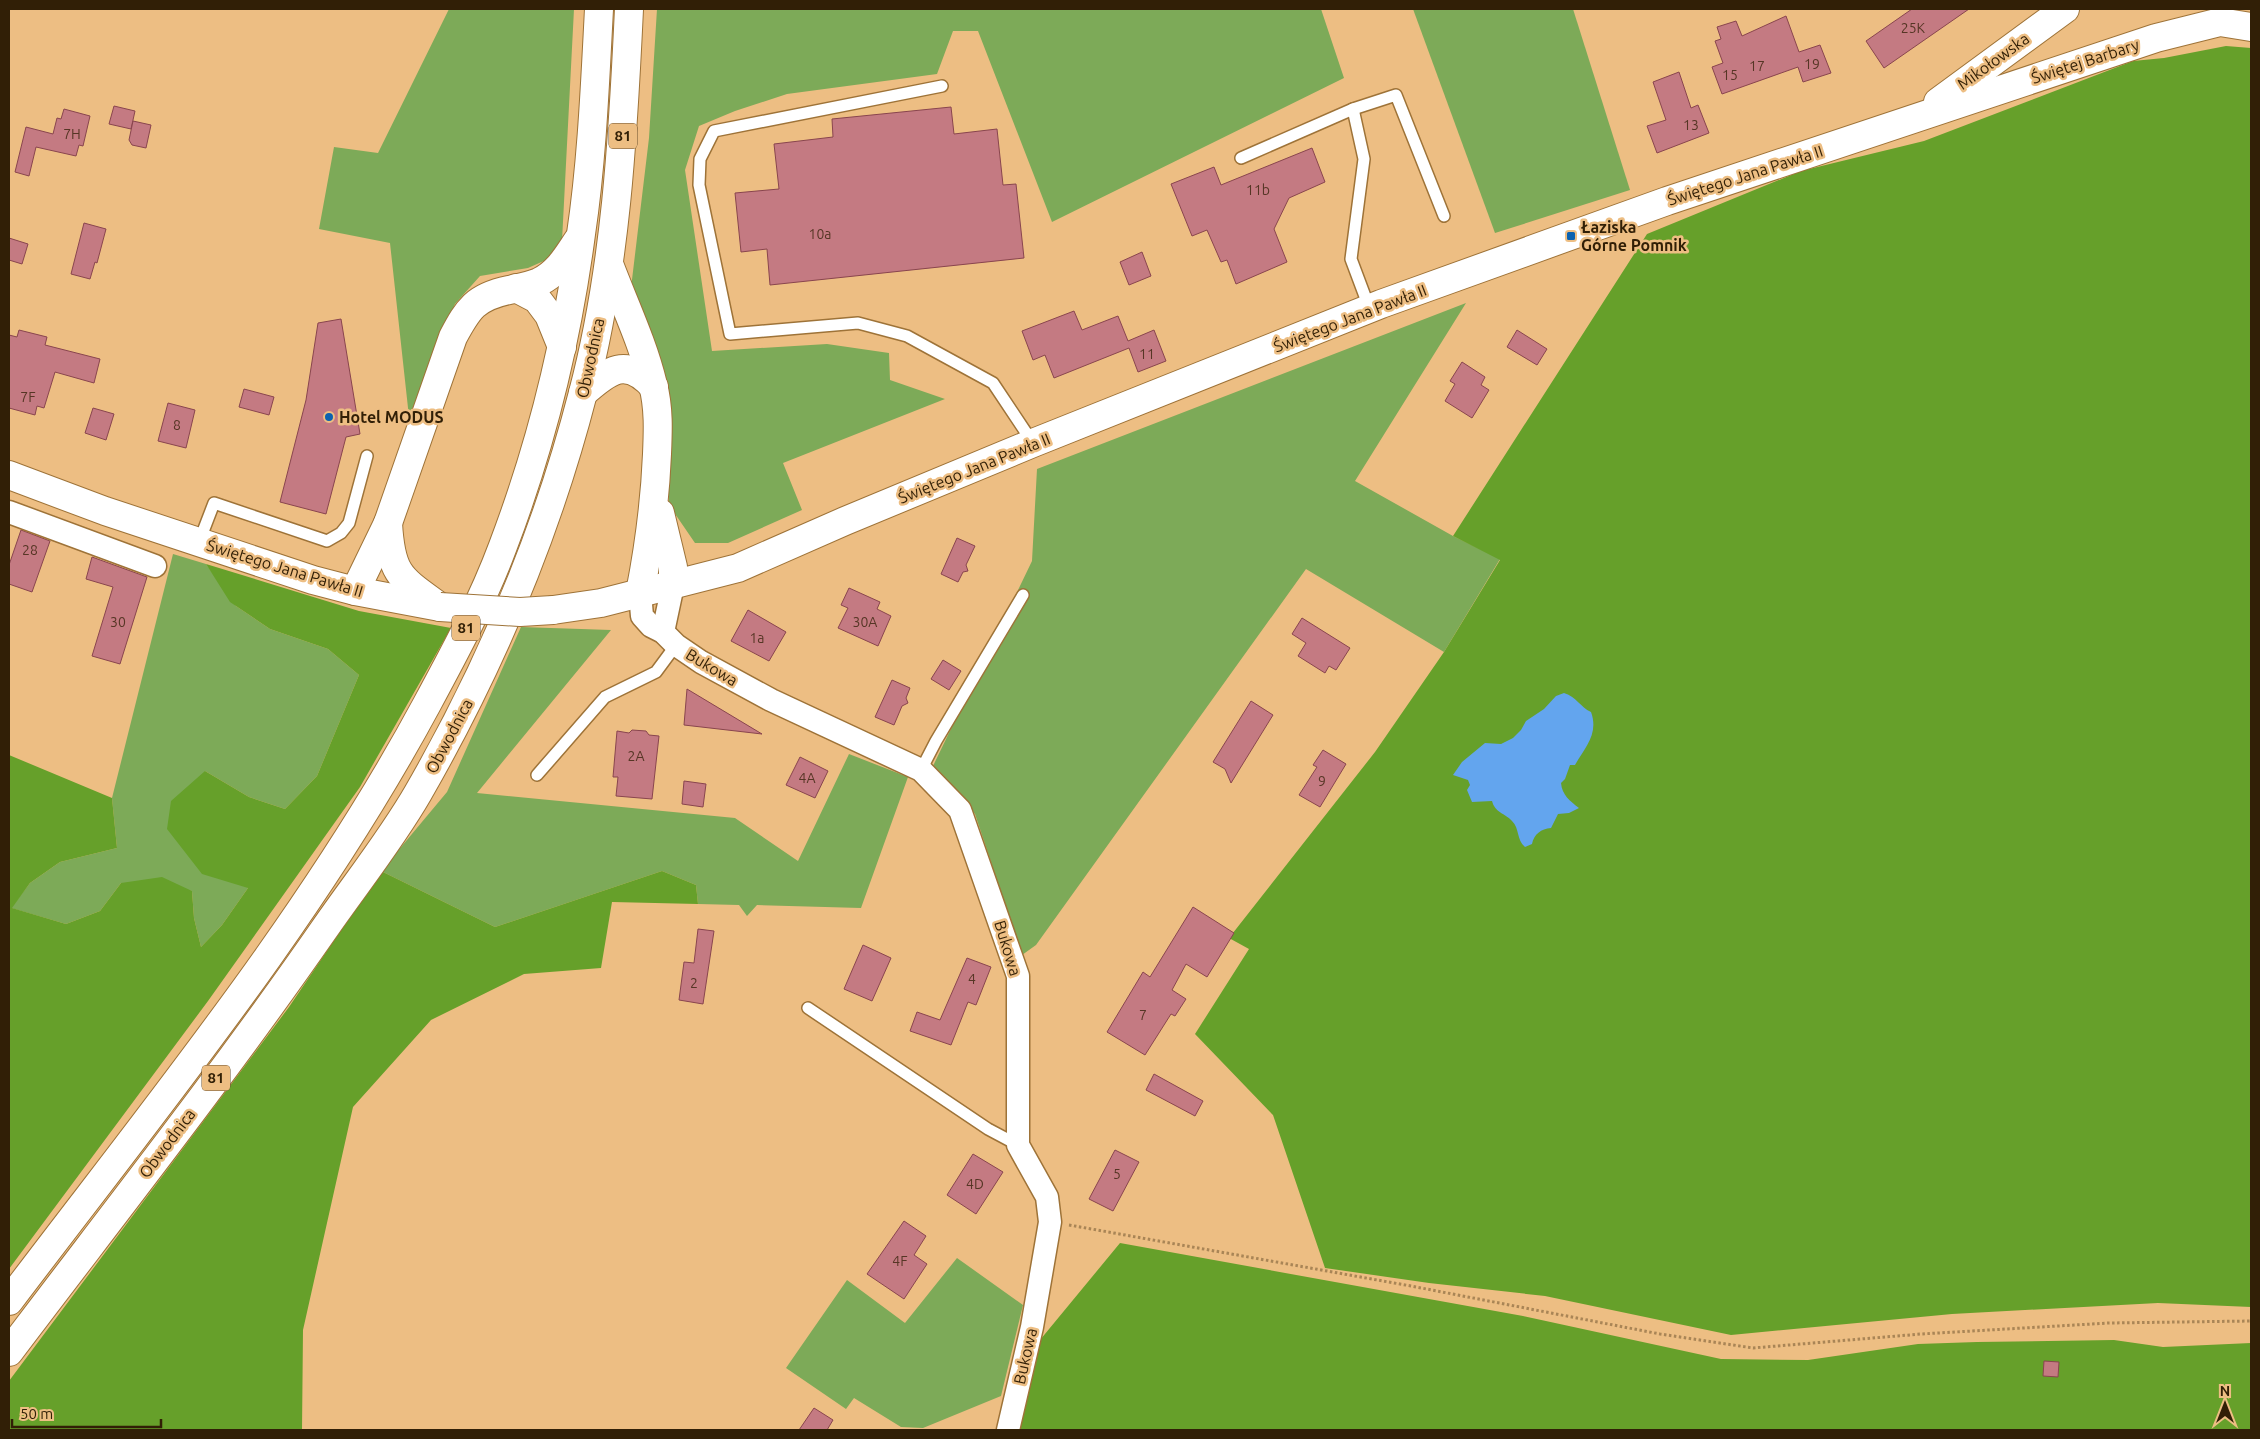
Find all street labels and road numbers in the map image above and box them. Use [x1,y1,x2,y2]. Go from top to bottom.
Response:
street label: Mikołowska [1954,29,2032,93]
street label: Świętej Barbary [2029,34,2141,87]
road number: 81 [609,124,637,148]
street label: Świętego Jana Pawła II [1665,140,1825,209]
street label: Świętego Jana Pawła II [1271,280,1429,355]
street label: Obwodnica [573,316,607,400]
street label: Świętego Jana Pawła II [895,428,1053,507]
street label: Świętego Jana Pawła II [205,535,366,600]
road number: 81 [452,616,480,640]
street label: Bukowa [683,645,741,689]
street label: Obwodnica [422,696,476,776]
street label: Bukowa [991,918,1025,978]
road number: 81 [202,1066,230,1090]
street label: Obwodnica [135,1105,199,1181]
street label: Bukowa [1010,1326,1040,1386]

